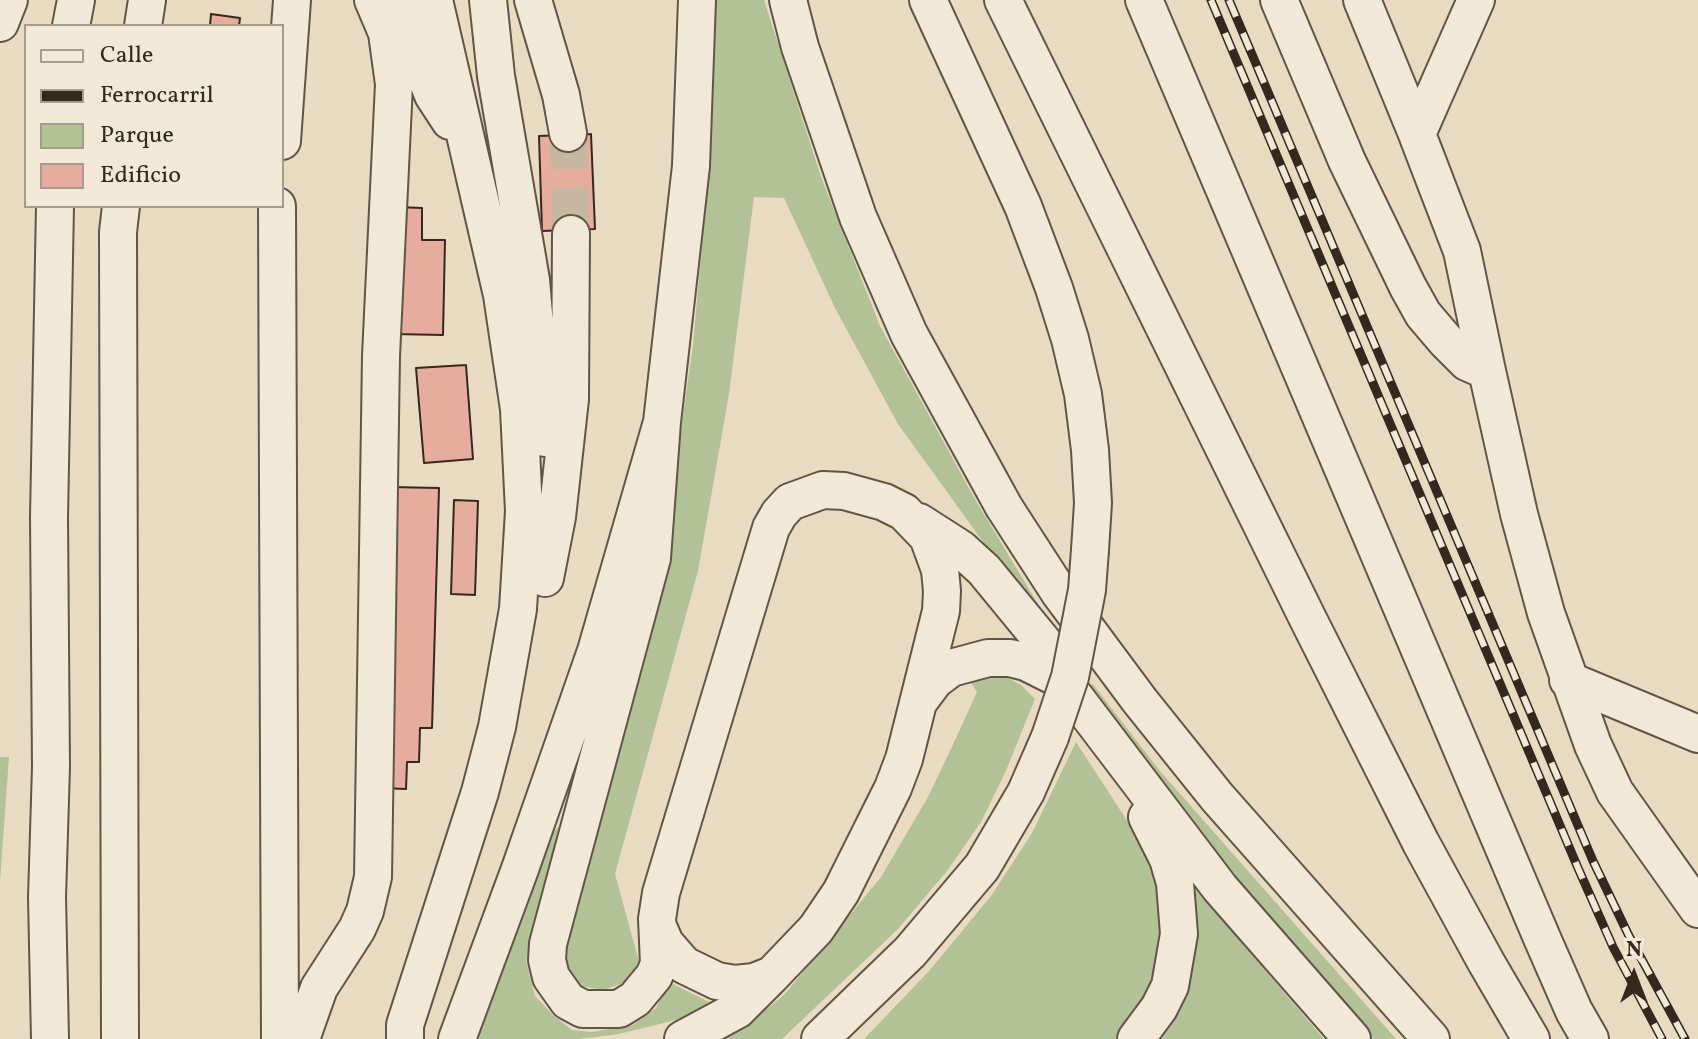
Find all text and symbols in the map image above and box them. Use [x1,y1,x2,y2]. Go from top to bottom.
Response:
legend [24,24,284,208]
text: Calle [100,39,153,73]
text: Ferrocarril [100,79,214,113]
text: Parque [100,119,174,153]
text: Edificio [100,159,181,193]
north arrow [1594,935,1674,1015]
text: N [1626,935,1642,966]

